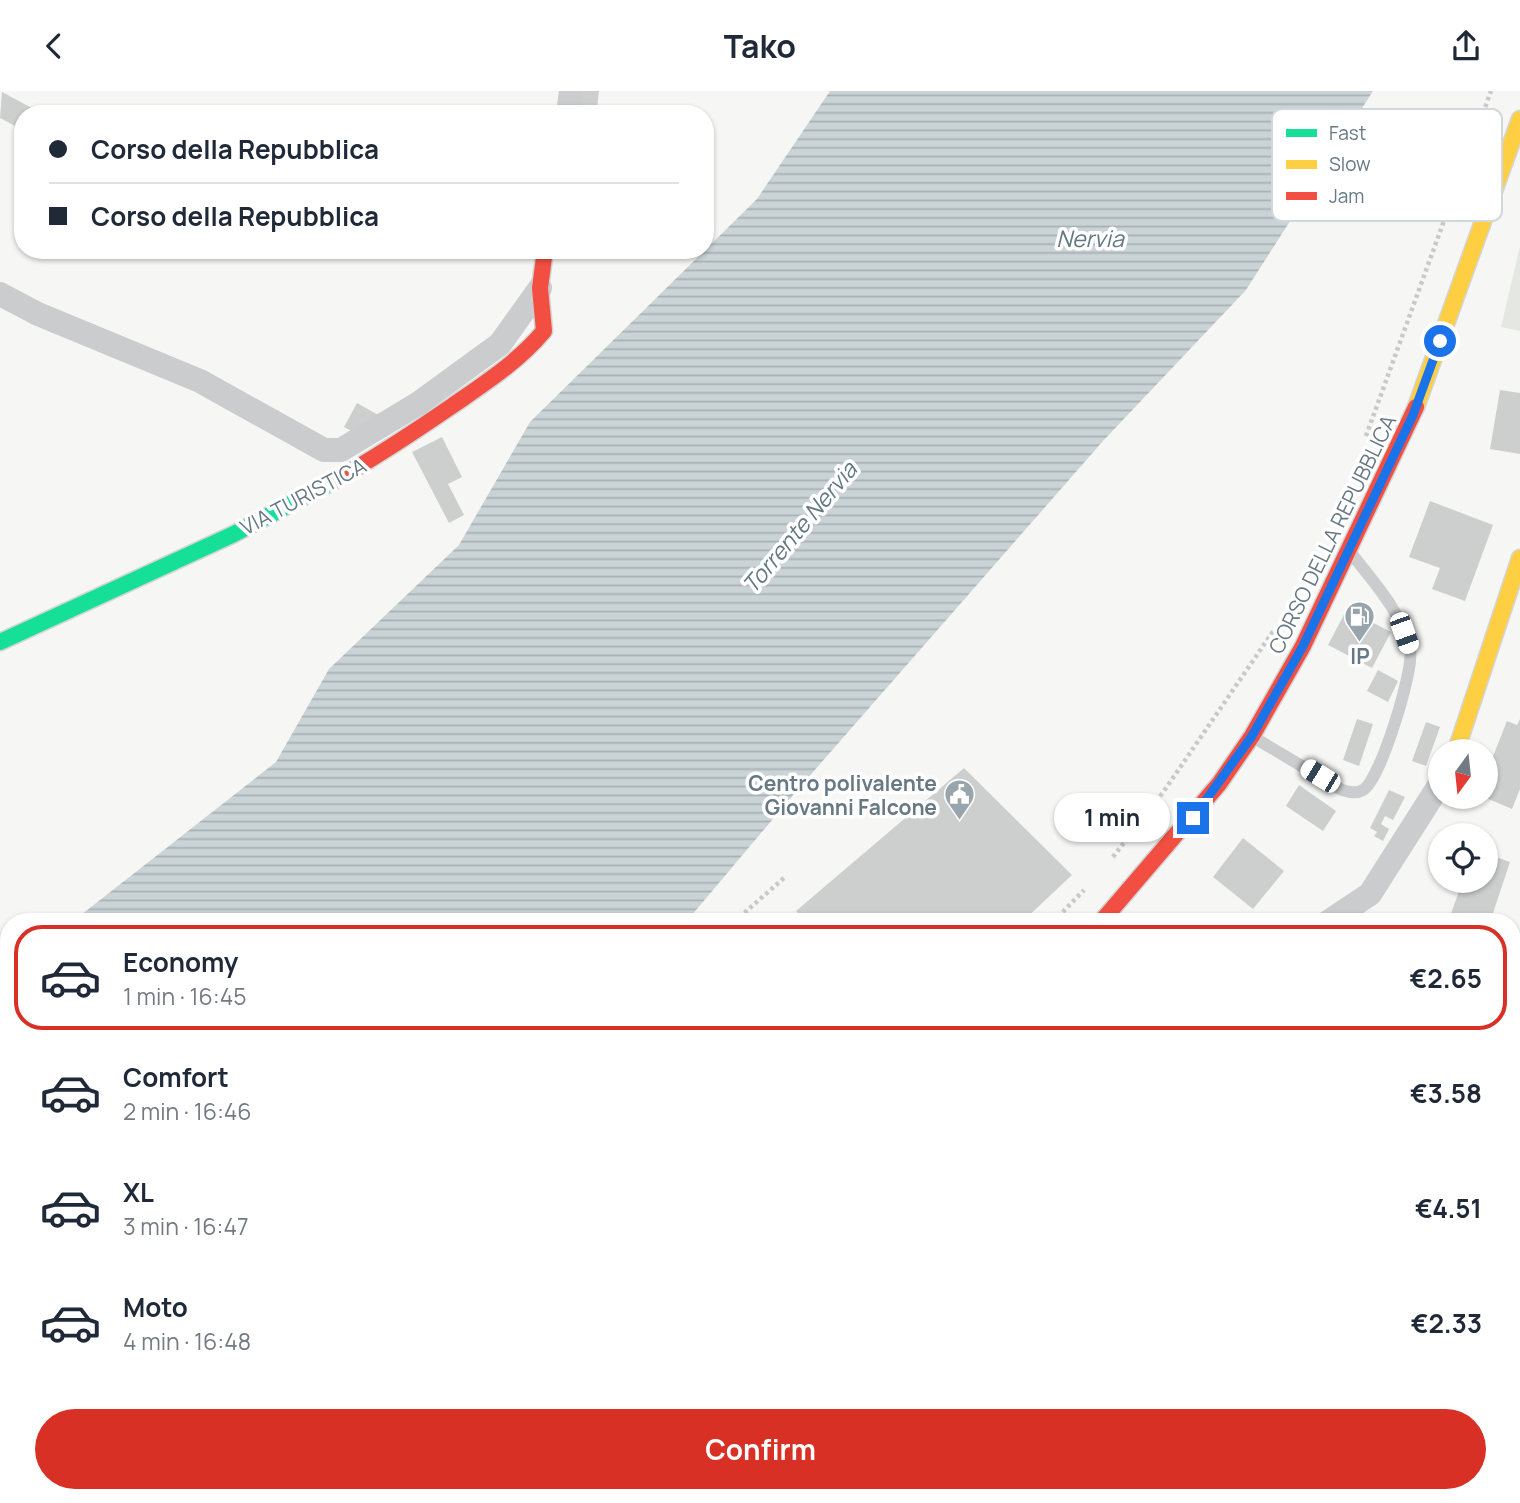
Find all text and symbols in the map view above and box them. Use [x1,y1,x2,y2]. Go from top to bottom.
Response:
text: Tako [724,24,796,68]
icon: back [35,27,73,65]
icon: share [1447,27,1485,65]
legend [1272,109,1502,221]
text: Fast [1329,120,1366,146]
text: Corso della Repubblica [91,131,379,167]
text: Slow [1329,151,1371,177]
text: Jam [1329,183,1364,209]
text: Corso della Repubblica [91,198,379,234]
water label: Nervia [1056,222,1125,254]
route start [1424,325,1456,357]
street label: CORSO DELLA REPUBBLICA [1262,410,1402,658]
street label: VIA TURISTICA [235,451,371,541]
water label: Torrente Nervia [734,453,864,600]
fuel station icon: IP [1343,599,1377,643]
car [1387,610,1422,656]
place label: IP [1350,642,1370,670]
north arrow [1428,739,1498,809]
map controls [1428,739,1498,893]
car [1297,756,1344,796]
place label: Centro polivalente Giovanni Falcone [748,769,937,821]
public building icon: Centro polivalente Giovanni Falcone [943,778,977,822]
callout: 1 min [1053,793,1168,843]
text: 1 min [1084,801,1140,833]
route end [1177,802,1209,834]
button: locate [1428,823,1498,893]
text: Economy [123,944,238,980]
icon: car [39,946,102,1009]
text: €2.65 [1409,960,1482,996]
text: 1 min · 16:45 [123,980,246,1012]
text: Comfort [123,1059,229,1095]
icon: car [39,1061,102,1124]
text: €3.58 [1410,1075,1482,1111]
text: 2 min · 16:46 [123,1095,252,1127]
text: XL [123,1174,154,1210]
icon: car [39,1176,102,1239]
text: €4.51 [1415,1190,1482,1226]
text: 3 min · 16:47 [123,1210,249,1242]
text: Moto [123,1289,188,1325]
icon: car [39,1291,102,1354]
text: €2.33 [1411,1305,1482,1341]
text: 4 min · 16:48 [123,1325,251,1357]
button: Confirm [35,1409,1486,1489]

